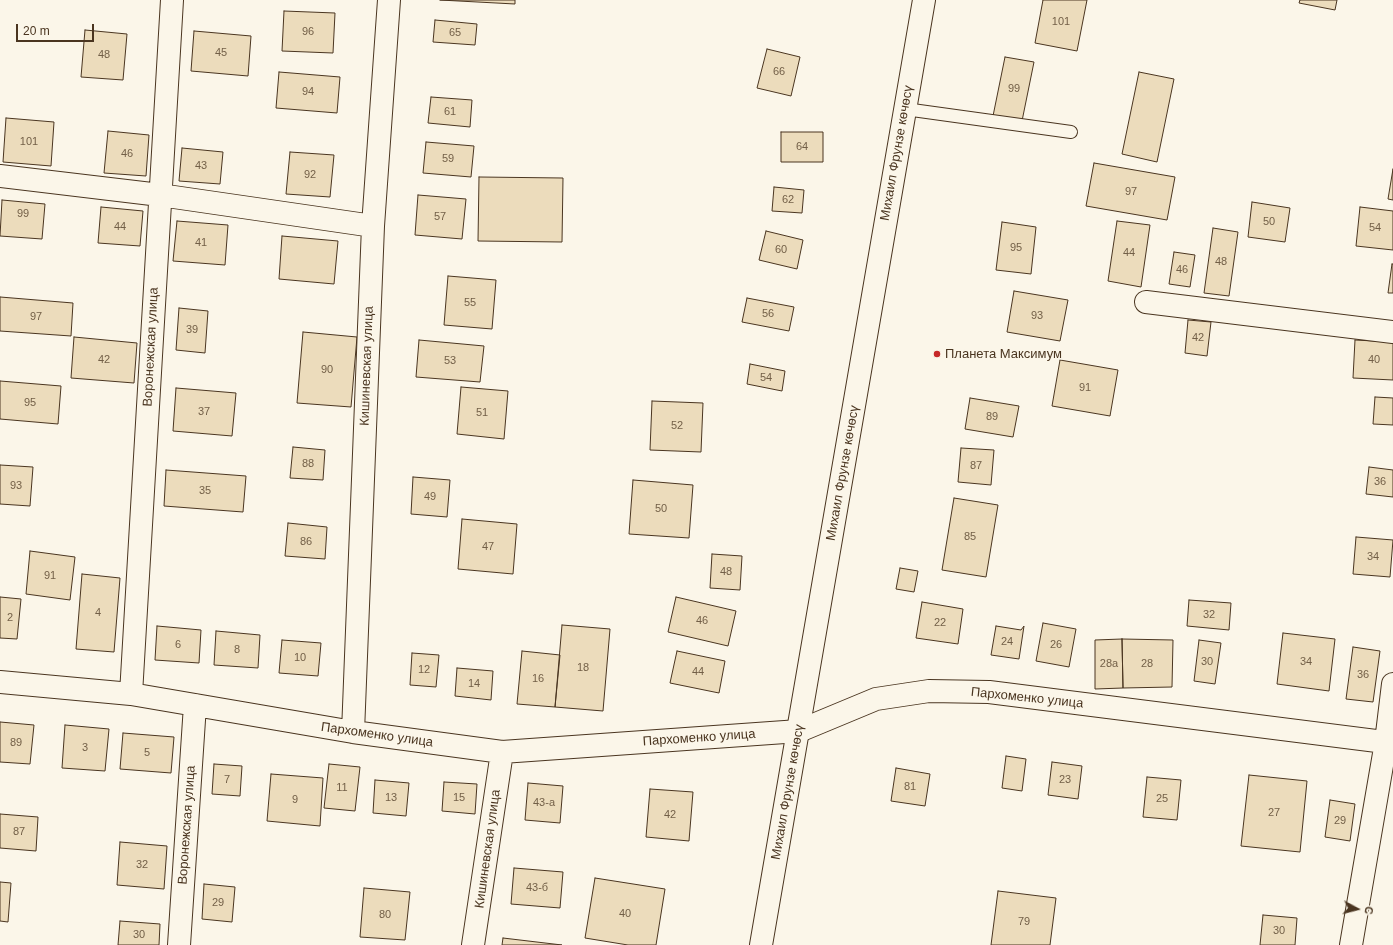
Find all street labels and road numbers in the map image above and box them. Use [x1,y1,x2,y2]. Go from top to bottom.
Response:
street label: Михаил Фрунзе көчөсү [877,84,917,222]
street label: Воронежская улица [140,287,162,407]
street label: Кишиневская улица [357,306,377,426]
street label: Михаил Фрунзе көчөсү [823,404,863,542]
street label: Пархоменко улица [970,684,1084,712]
street label: Пархоменко улица [320,719,434,751]
street label: Михаил Фрунзе көчөсү [768,723,808,861]
street label: Пархоменко улица [642,726,756,750]
street label: Воронежская улица [175,765,199,885]
street label: Кишиневская улица [472,789,504,909]

